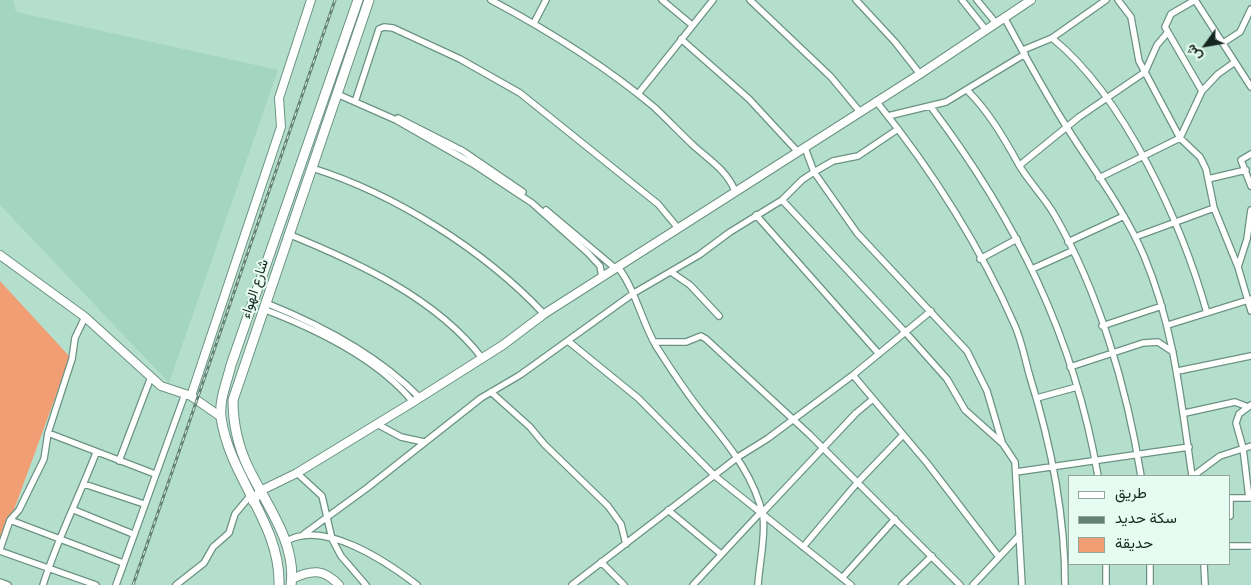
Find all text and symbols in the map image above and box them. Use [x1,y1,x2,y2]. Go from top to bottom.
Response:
north arrow [1181,20,1231,70]
text: ش [1181,41,1205,65]
street label: شارع الهواء [238,257,272,321]
legend [1068,475,1231,565]
text: طريق [1115,483,1147,502]
text: سكة حديد [1115,508,1177,527]
text: حديقة [1115,533,1153,552]

